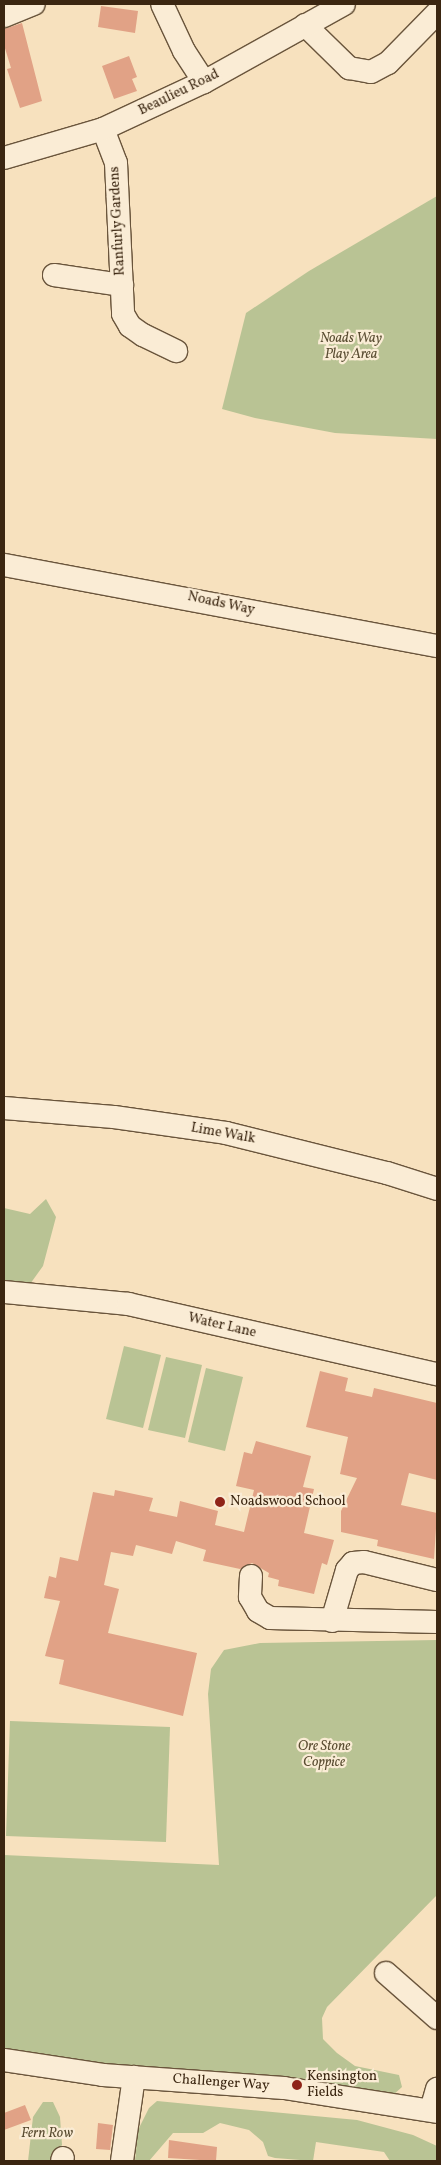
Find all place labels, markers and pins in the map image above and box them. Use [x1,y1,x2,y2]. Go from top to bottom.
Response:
place label: Noadswood School [230,1494,346,1510]
marker: Noadswood School [214,1496,226,1508]
place label: Kensington Fields [307,2069,377,2102]
marker: Kensington Fields [291,2079,303,2091]

